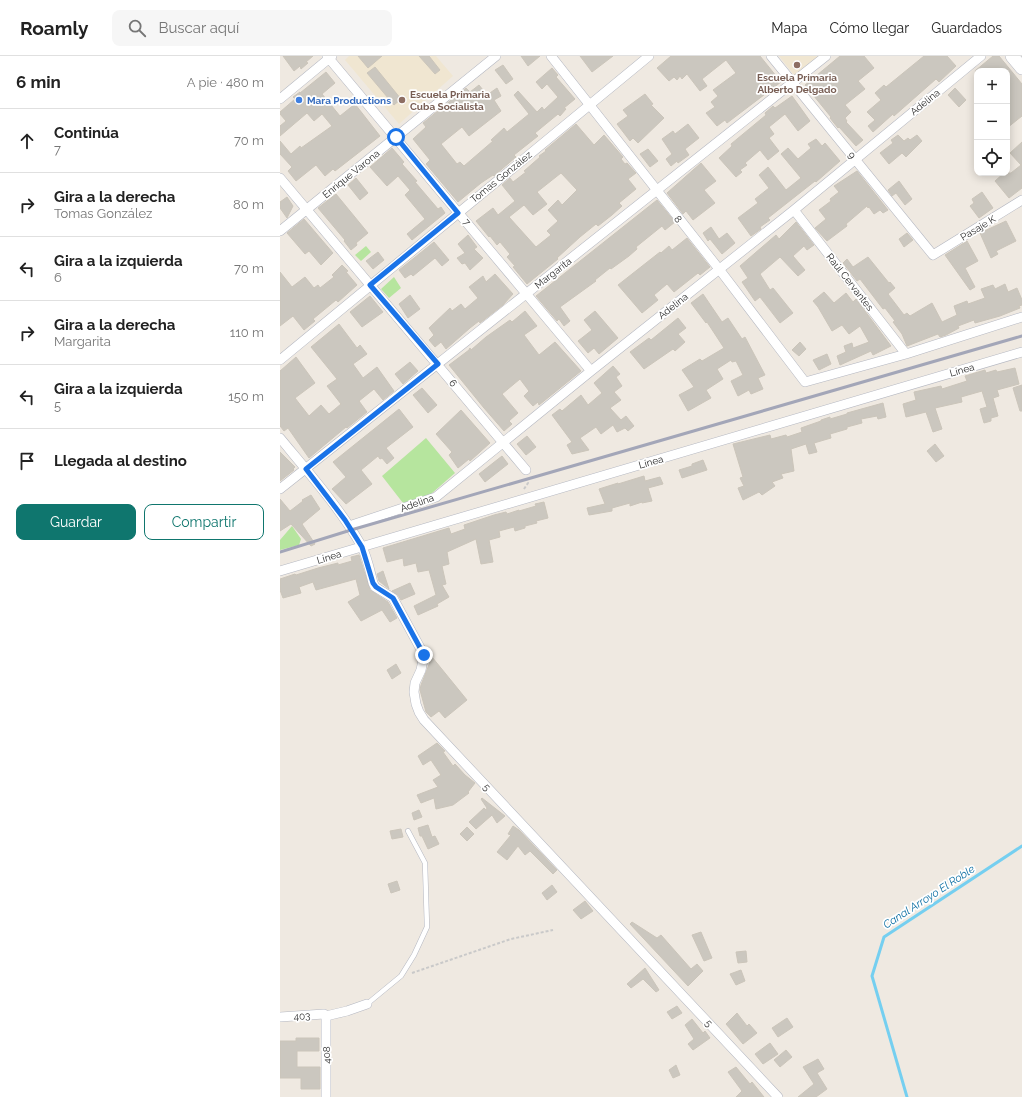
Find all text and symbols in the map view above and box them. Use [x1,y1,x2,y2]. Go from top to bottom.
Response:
search box [112,10,392,46]
text: Roamly [20,17,88,39]
icon: search [126,17,148,39]
text: Buscar aquí [158,19,239,37]
text: Mapa [771,20,807,36]
text: Cómo llegar [829,20,909,36]
text: Guardados [931,20,1002,36]
marker: Escuela Primaria Alberto Delgado [792,60,802,70]
map controls [974,68,1010,176]
button: + [974,68,1010,104]
text: 6 min [16,72,61,92]
place label: Escuela Primaria Alberto Delgado [757,72,837,95]
text: A pie · 480 m [187,75,264,90]
street label: Adelina [908,87,942,117]
place label: Escuela Primaria Cuba Socialista [410,89,490,112]
marker: Mara Productions [294,95,304,105]
place label: Mara Productions [307,95,391,106]
marker: Escuela Primaria Cuba Socialista [397,95,407,105]
button: − [974,104,1010,140]
text: Continúa [54,124,119,142]
route start [387,128,405,146]
icon: ahead [16,130,38,152]
text: 70 m [234,133,264,148]
button: locate [974,140,1010,176]
text: 7 [54,142,61,157]
street label: Enrique Varona [320,148,382,200]
street label: Tomas González [468,149,534,205]
street label: 9 [846,149,858,161]
text: Gira a la derecha [54,188,175,206]
icon: right [16,194,38,216]
text: 80 m [233,197,264,212]
text: Tomas González [54,206,152,221]
street label: 8 [672,213,684,225]
street label: Pasaje K [958,213,998,243]
street label: 7 [461,216,473,228]
street label: Raúl Cervantes [824,251,876,313]
text: Gira a la izquierda [54,252,183,270]
street label: Margarita [532,255,574,291]
icon: left [16,258,38,280]
text: 70 m [234,261,264,276]
text: 6 [54,270,62,285]
street label: Adelina [656,291,690,321]
text: Gira a la derecha [54,316,175,334]
icon: right [16,322,38,344]
text: 110 m [230,325,264,340]
text: Margarita [54,334,111,349]
street label: Línea [948,361,976,379]
street label: 6 [447,377,459,389]
text: Gira a la izquierda [54,380,183,398]
icon: left [16,386,38,408]
text: 150 m [228,389,264,404]
text: 5 [54,398,61,413]
icon: arrive [16,450,38,472]
text: Llegada al destino [54,452,187,470]
street label: Línea [637,453,665,471]
street label: Adelina [399,492,435,514]
button: Guardar [16,504,136,540]
button: Compartir [144,504,264,540]
street label: Línea [315,548,343,566]
route end [415,646,433,664]
street label: 5 [481,781,493,793]
water label: Canal Arroyo El Roble [881,862,977,931]
street label: 403 [293,1010,311,1022]
street label: 5 [703,1017,715,1029]
street label: 408 [321,1046,332,1064]

